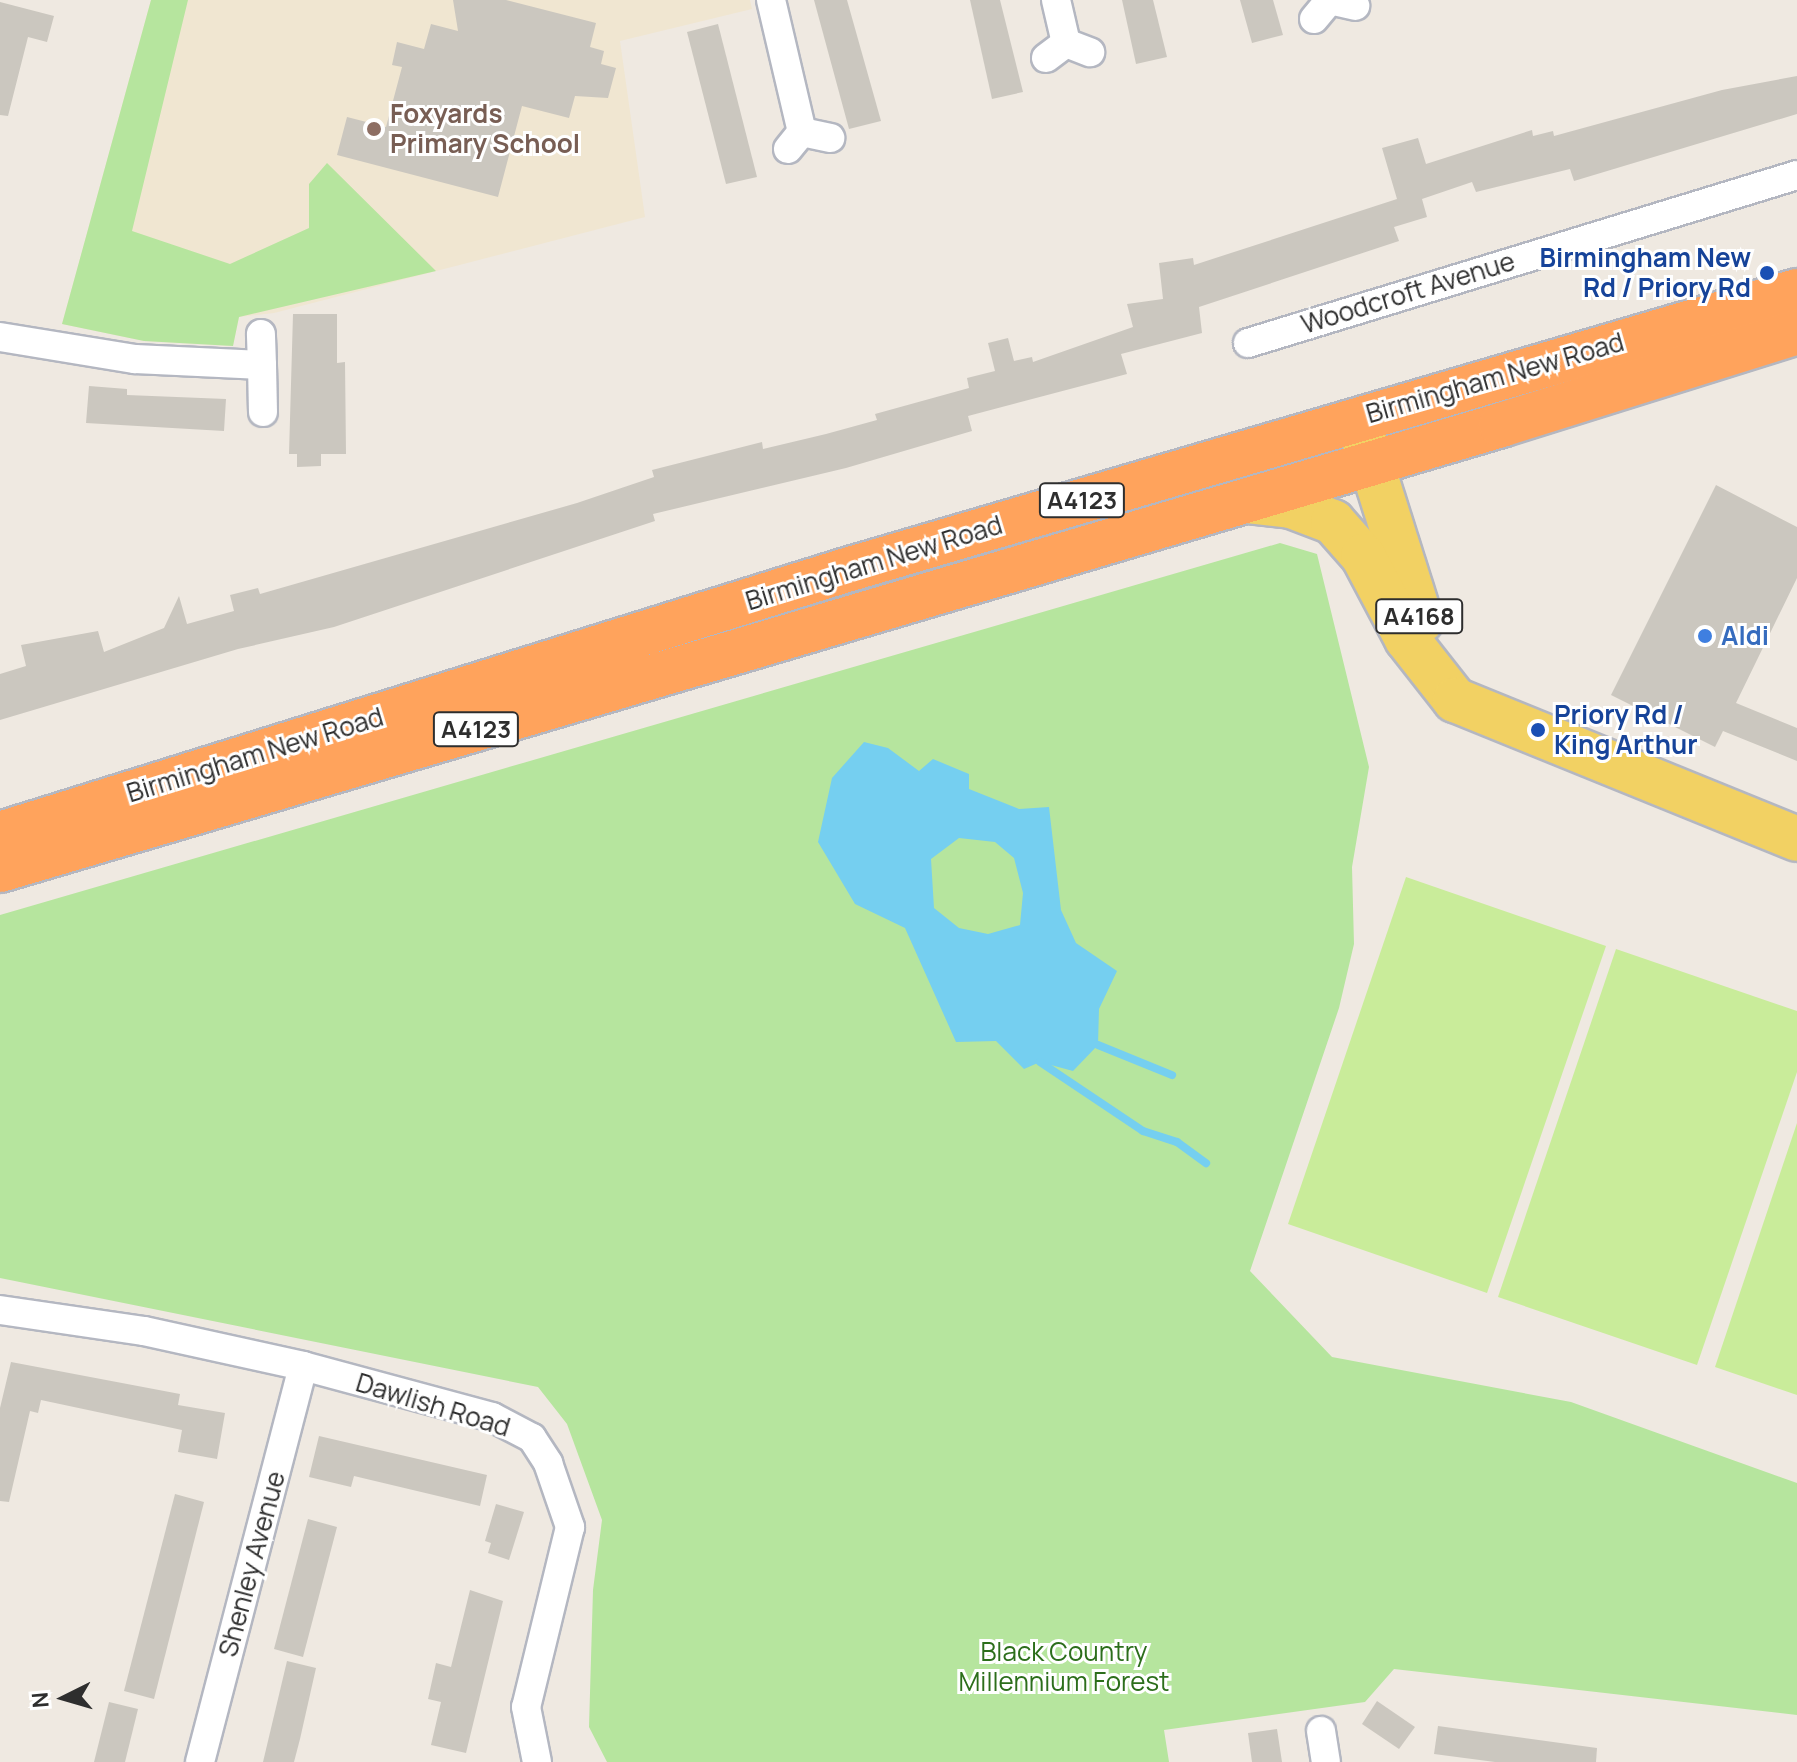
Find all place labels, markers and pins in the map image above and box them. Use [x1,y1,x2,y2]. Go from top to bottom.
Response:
place label: Foxyards Primary School [390,98,580,160]
marker: Foxyards Primary School [365,120,383,138]
place label: Birmingham New Rd / Priory Rd [1540,242,1751,304]
marker: Birmingham New Rd / Priory Rd [1758,264,1776,282]
place label: Aldi [1721,620,1769,652]
marker: Aldi [1696,627,1714,645]
place label: Priory Rd / King Arthur [1554,699,1698,760]
marker: Priory Rd / King Arthur [1529,721,1547,739]

